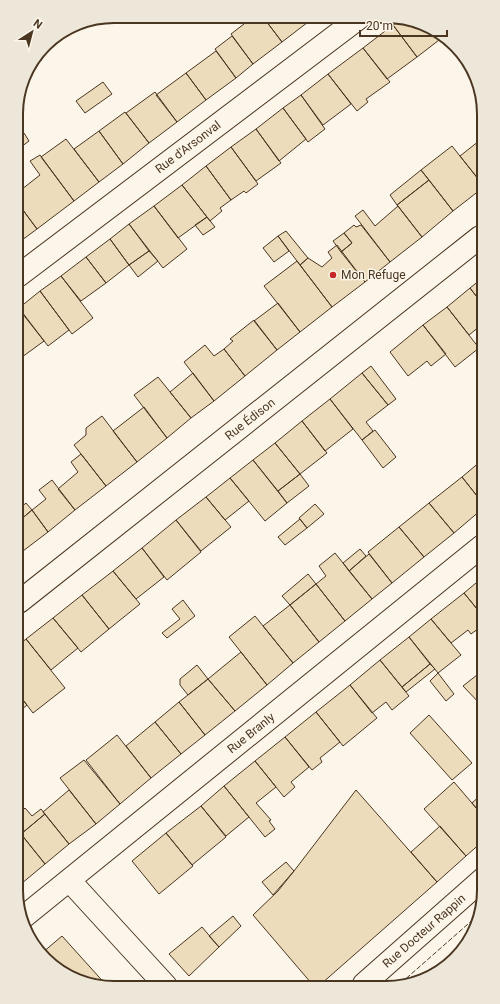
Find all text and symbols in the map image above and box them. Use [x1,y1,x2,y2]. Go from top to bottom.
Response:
north arrow [12,12,52,52]
scale bar [360,12,447,38]
text: N [31,17,45,32]
text: 20 m [366,19,393,33]
street label: Rue d'Arsonval [153,118,223,176]
place label: Mon Refuge [341,268,406,282]
marker: Mon Refuge [328,270,338,280]
street label: Rue Édison [222,394,278,443]
street label: Rue Branly [225,710,278,756]
street label: Rue Docteur Rappin [380,891,468,971]

